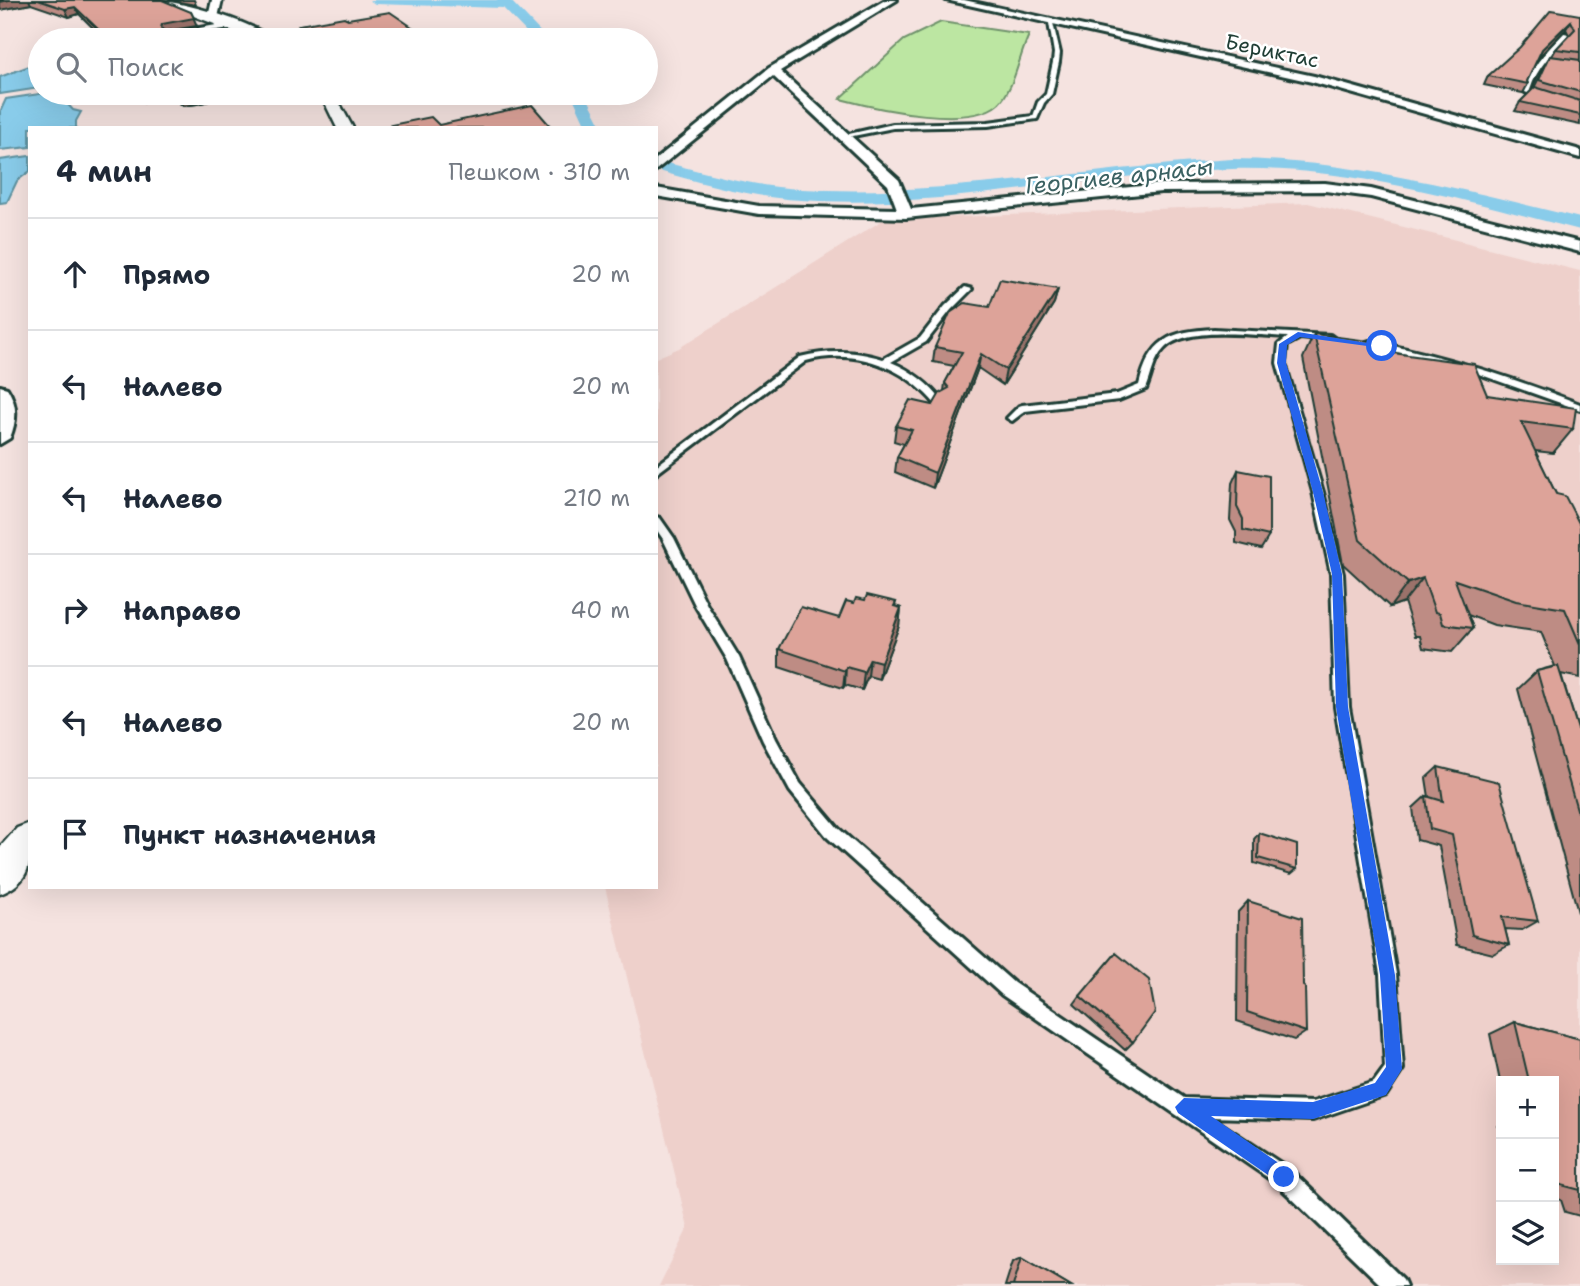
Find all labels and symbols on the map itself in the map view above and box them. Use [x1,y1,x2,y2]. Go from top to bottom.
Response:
street label: Бериктас [1222,27,1322,75]
water label: Георгиев арнасы [1023,151,1215,201]
route start [1366,330,1397,361]
route end [1268,1161,1299,1192]

